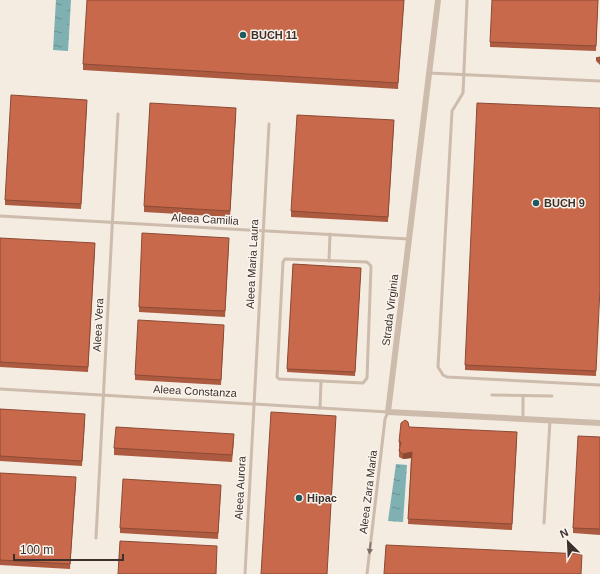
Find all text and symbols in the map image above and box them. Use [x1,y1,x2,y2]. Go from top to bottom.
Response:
place label: BUCH 11 [251,29,297,41]
marker: BUCH 11 [238,30,248,40]
place label: BUCH 9 [544,197,585,209]
marker: BUCH 9 [531,198,541,208]
street label: Aleea Camilia [171,211,240,227]
street label: Aleea Maria Laura [244,218,260,309]
street label: Strada Virginia [380,273,400,346]
street label: Aleea Vera [91,297,105,352]
street label: Aleea Constanza [153,383,238,399]
street label: Aleea Zara Maria [357,449,379,535]
street label: Aleea Aurora [232,455,248,520]
place label: Hipac [307,492,337,504]
marker: Hipac [294,493,304,503]
north arrow [548,522,588,562]
text: N [558,526,570,540]
scale bar [14,536,123,562]
one-way arrow [367,542,373,554]
text: 100 m [20,543,53,557]

